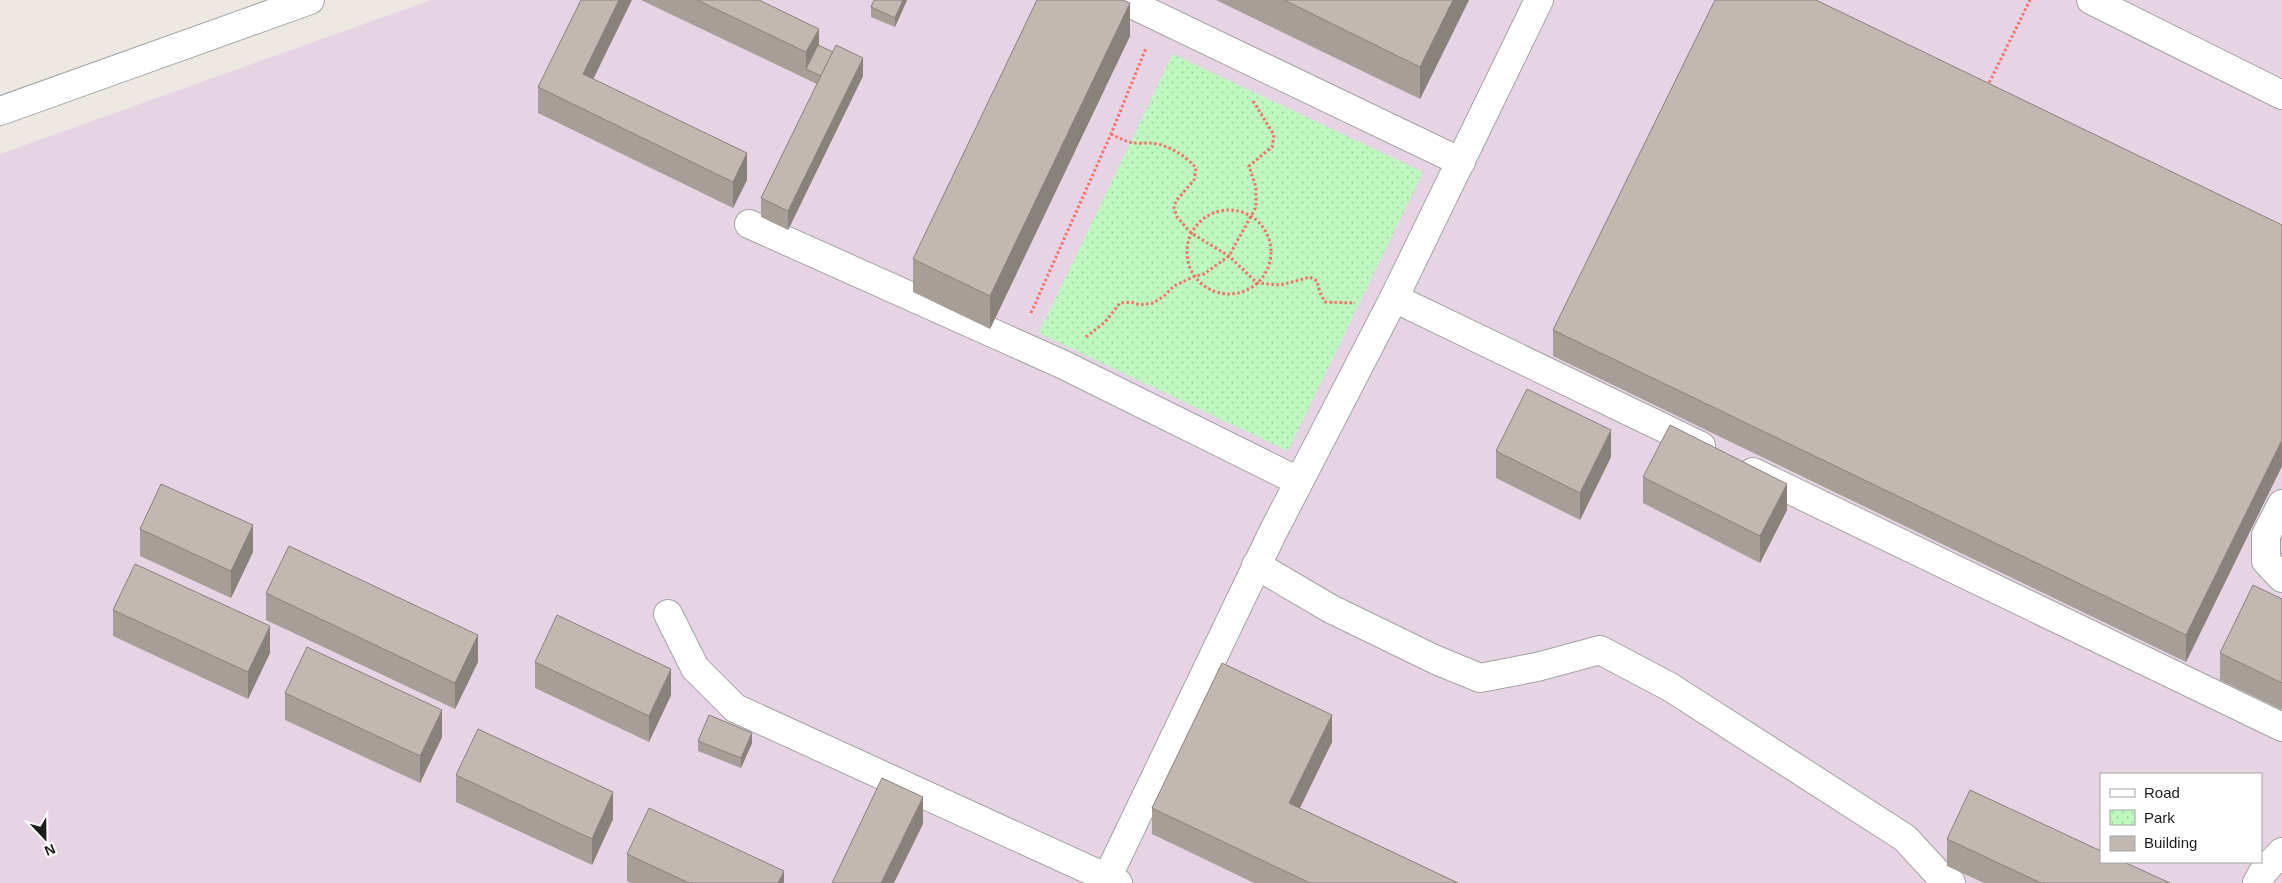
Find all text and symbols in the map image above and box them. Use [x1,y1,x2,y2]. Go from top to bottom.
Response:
legend [2100,773,2262,863]
text: Road [2144,784,2180,801]
text: Park [2144,809,2175,826]
north arrow [20,813,70,863]
text: Building [2144,834,2197,851]
text: N [42,841,58,859]

